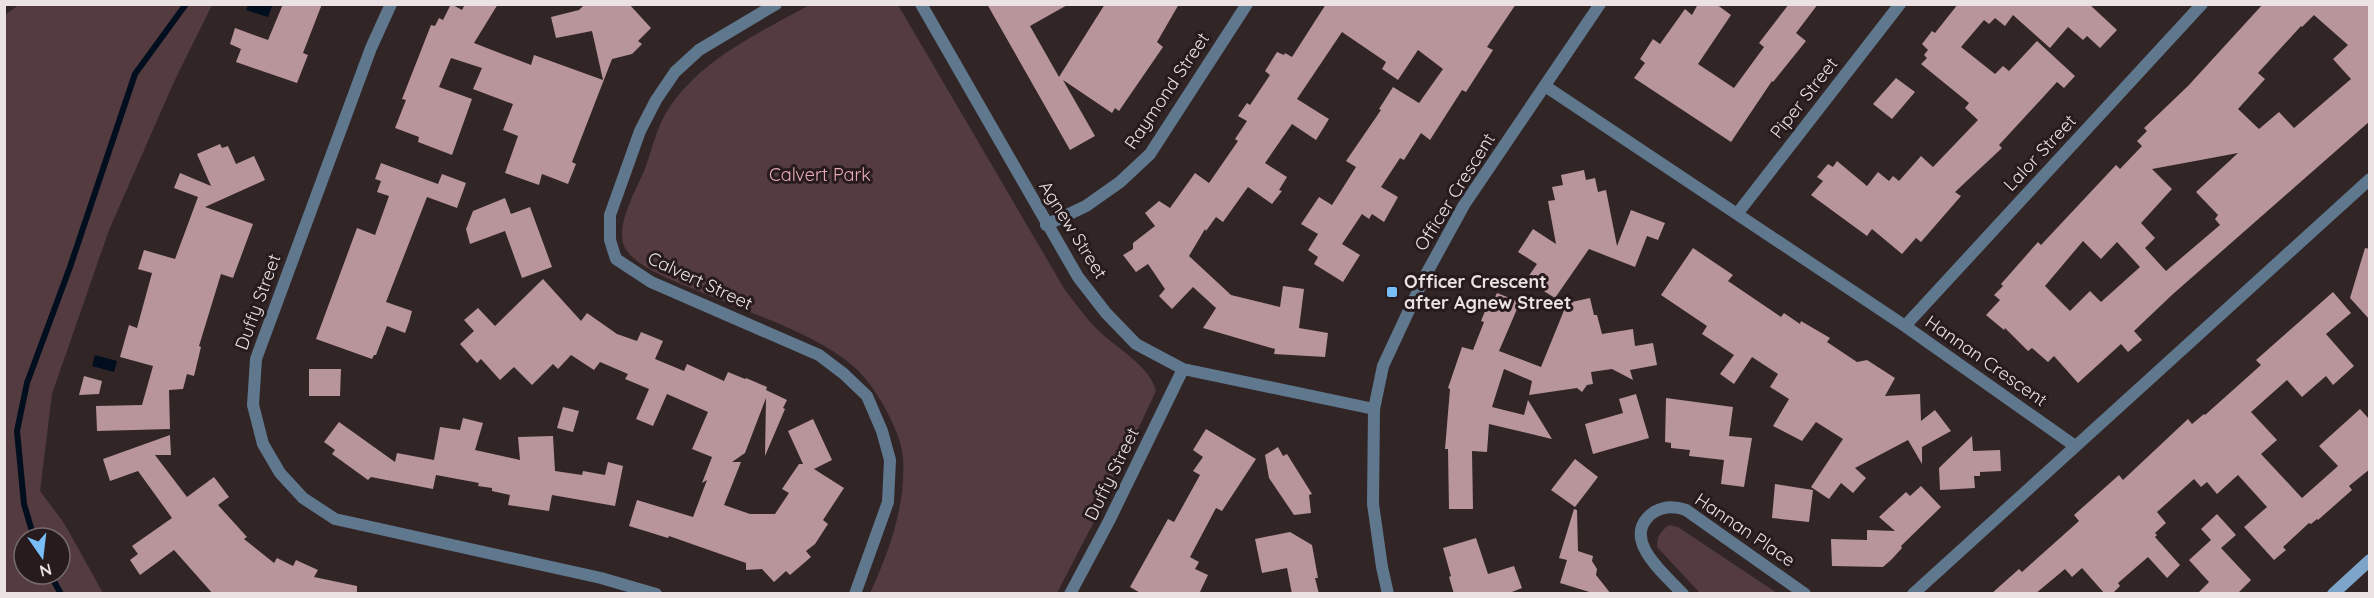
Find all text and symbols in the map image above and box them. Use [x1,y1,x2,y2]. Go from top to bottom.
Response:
street label: Raymond Street [1119,28,1214,154]
street label: Piper Street [1765,53,1842,143]
street label: Lalor Street [1998,110,2081,196]
street label: Officer Crescent [1409,128,1500,255]
park label: Calvert Park [769,163,871,186]
street label: Agnew Street [1034,177,1113,283]
street label: Calvert Street [644,246,756,315]
street label: Duffy Street [230,251,286,353]
place label: Officer Crescent after Agnew Street [1404,270,1571,314]
marker: Officer Crescent after Agnew Street [1385,285,1399,299]
street label: Hannan Crescent [1921,310,2052,411]
street label: Duffy Street [1079,424,1144,524]
street label: Hannan Place [1691,488,1800,572]
north arrow [12,526,72,586]
text: N [38,559,54,582]

